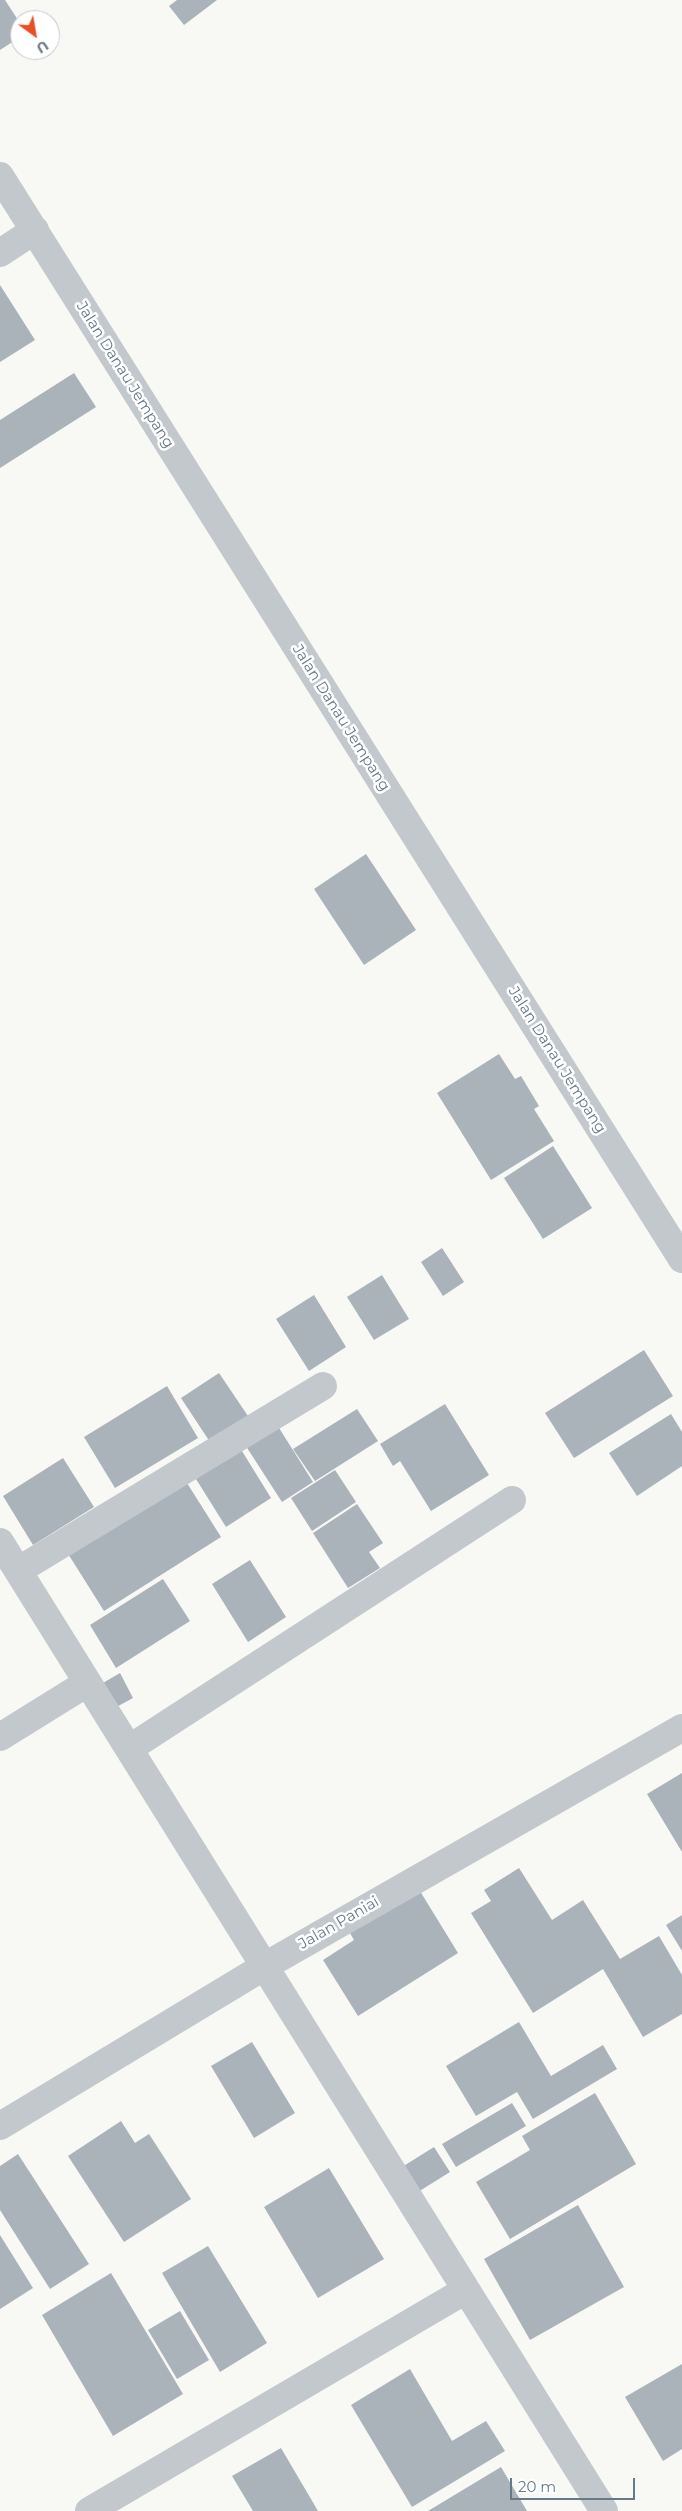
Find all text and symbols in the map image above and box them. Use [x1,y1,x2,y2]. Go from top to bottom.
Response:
north arrow [10,10,60,60]
text: U [33,36,52,57]
street label: Jalan Danau Jempang [72,298,178,452]
street label: Jalan Danau Jempang [288,641,394,795]
street label: Jalan Danau Jempang [504,983,610,1137]
street label: Jalan Paniai [296,1893,382,1953]
scale bar [512,2468,637,2500]
text: 20 m [518,2477,556,2496]

